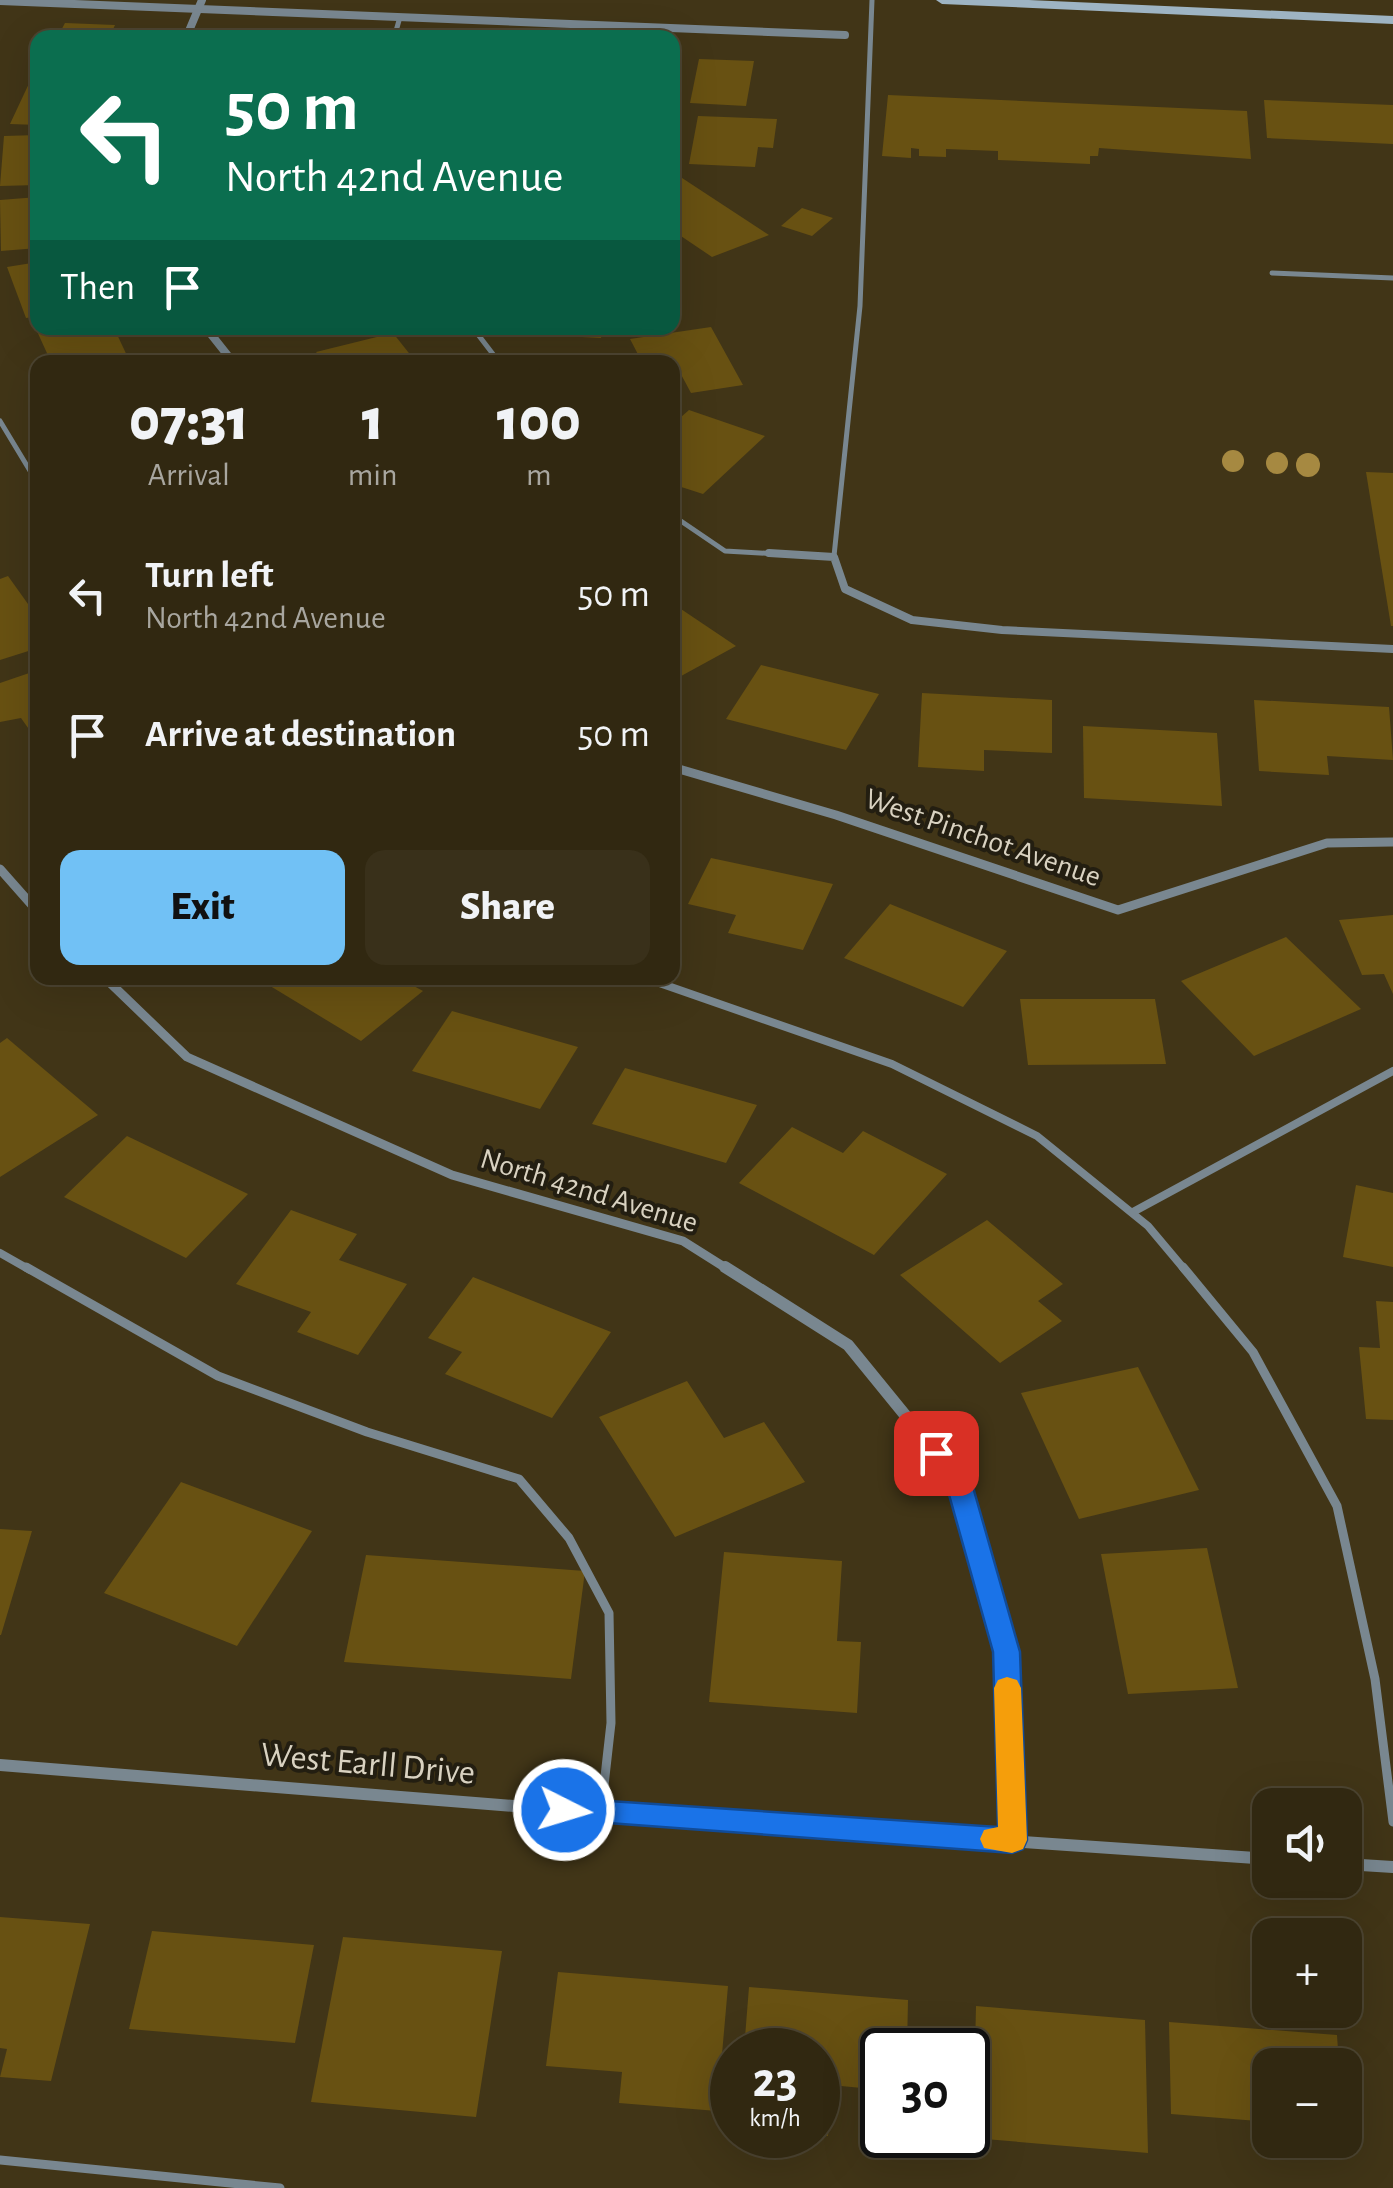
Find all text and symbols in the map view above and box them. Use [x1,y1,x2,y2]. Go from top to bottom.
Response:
icon: left [60,70,190,200]
text: 50 m [225,73,359,143]
text: North 42nd Avenue [225,155,563,200]
icon: arrive [155,260,210,315]
text: Then [60,269,135,307]
text: 07:31 [129,391,249,451]
text: 1 [362,391,384,451]
text: 100 [497,391,581,451]
text: Arrival [148,459,230,491]
text: min [348,459,398,491]
text: m [526,459,552,491]
text: Turn left [145,557,273,595]
icon: left [60,568,115,623]
text: 50 m [577,576,650,614]
text: North 42nd Avenue [145,602,386,634]
icon: arrive [60,708,115,763]
text: Arrive at destination [145,716,456,754]
text: 50 m [577,716,650,754]
street label: West Pinchot Avenue [861,784,1105,892]
button: Exit [60,850,345,965]
button: Share [365,850,650,965]
street label: North 42nd Avenue [477,1144,701,1238]
pin [894,1411,979,1496]
icon: arrive [909,1426,964,1481]
street label: West Earll Drive [259,1737,477,1791]
position arrow [512,1758,616,1862]
map controls [1252,1788,1362,2158]
button: sound [1252,1788,1362,1898]
button: + [1252,1918,1362,2028]
speed limit sign: 30 [860,2028,990,2158]
button: − [1252,2048,1362,2158]
text: 23 [752,2056,798,2106]
text: km/h [749,2106,801,2131]

